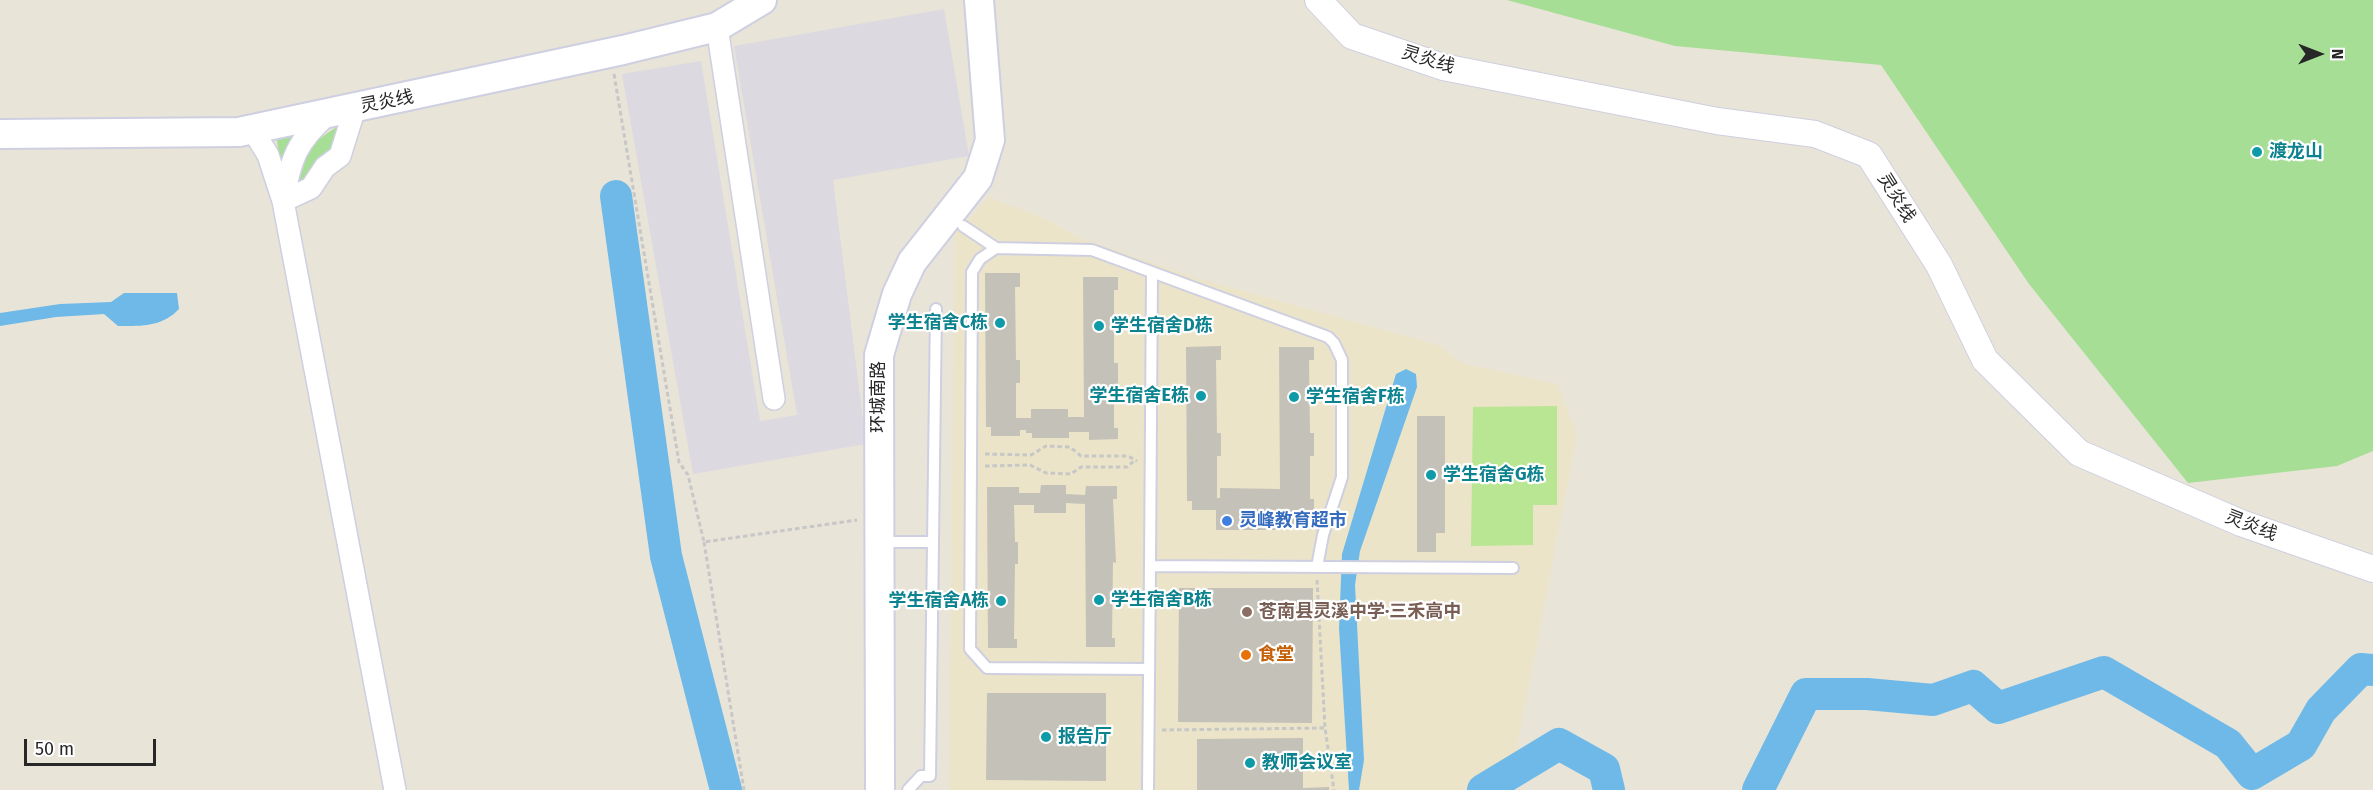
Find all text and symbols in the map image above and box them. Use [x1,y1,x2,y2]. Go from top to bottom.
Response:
north arrow [2289,24,2349,84]
street label: 灵炎线 [1399,42,1457,78]
text: N [2328,49,2347,59]
street label: 灵炎线 [358,86,416,118]
place label: 渡龙山 [2269,141,2323,163]
marker: 渡龙山 [2250,145,2264,159]
street label: 灵炎线 [1873,169,1919,227]
place label: 学生宿舍C栋 [888,312,988,334]
place label: 学生宿舍D栋 [1111,315,1213,337]
marker: 学生宿舍C栋 [993,316,1007,330]
marker: 学生宿舍D栋 [1092,319,1106,333]
street label: 环城南路 [868,361,890,433]
place label: 学生宿舍E栋 [1090,385,1189,407]
place label: 学生宿舍F栋 [1306,386,1405,408]
marker: 学生宿舍E栋 [1194,389,1208,403]
marker: 学生宿舍F栋 [1287,390,1301,404]
place label: 学生宿舍G栋 [1443,464,1545,486]
marker: 学生宿舍G栋 [1424,468,1438,482]
street label: 灵炎线 [2222,506,2280,546]
place label: 灵峰教育超市 [1239,510,1347,532]
marker: 灵峰教育超市 [1220,514,1234,528]
place label: 学生宿舍B栋 [1111,589,1212,611]
place label: 学生宿舍A栋 [888,590,989,612]
marker: 学生宿舍B栋 [1092,593,1106,607]
marker: 学生宿舍A栋 [994,594,1008,608]
place label: 苍南县灵溪中学·三禾高中 [1259,601,1461,623]
marker: 苍南县灵溪中学·三禾高中 [1240,605,1254,619]
place label: 食堂 [1258,644,1294,666]
marker: 食堂 [1239,648,1253,662]
place label: 报告厅 [1058,726,1112,748]
scale bar [27,727,159,765]
marker: 报告厅 [1039,730,1053,744]
text: 50 m [35,738,74,760]
place label: 教师会议室 [1262,752,1352,774]
marker: 教师会议室 [1243,756,1257,770]

